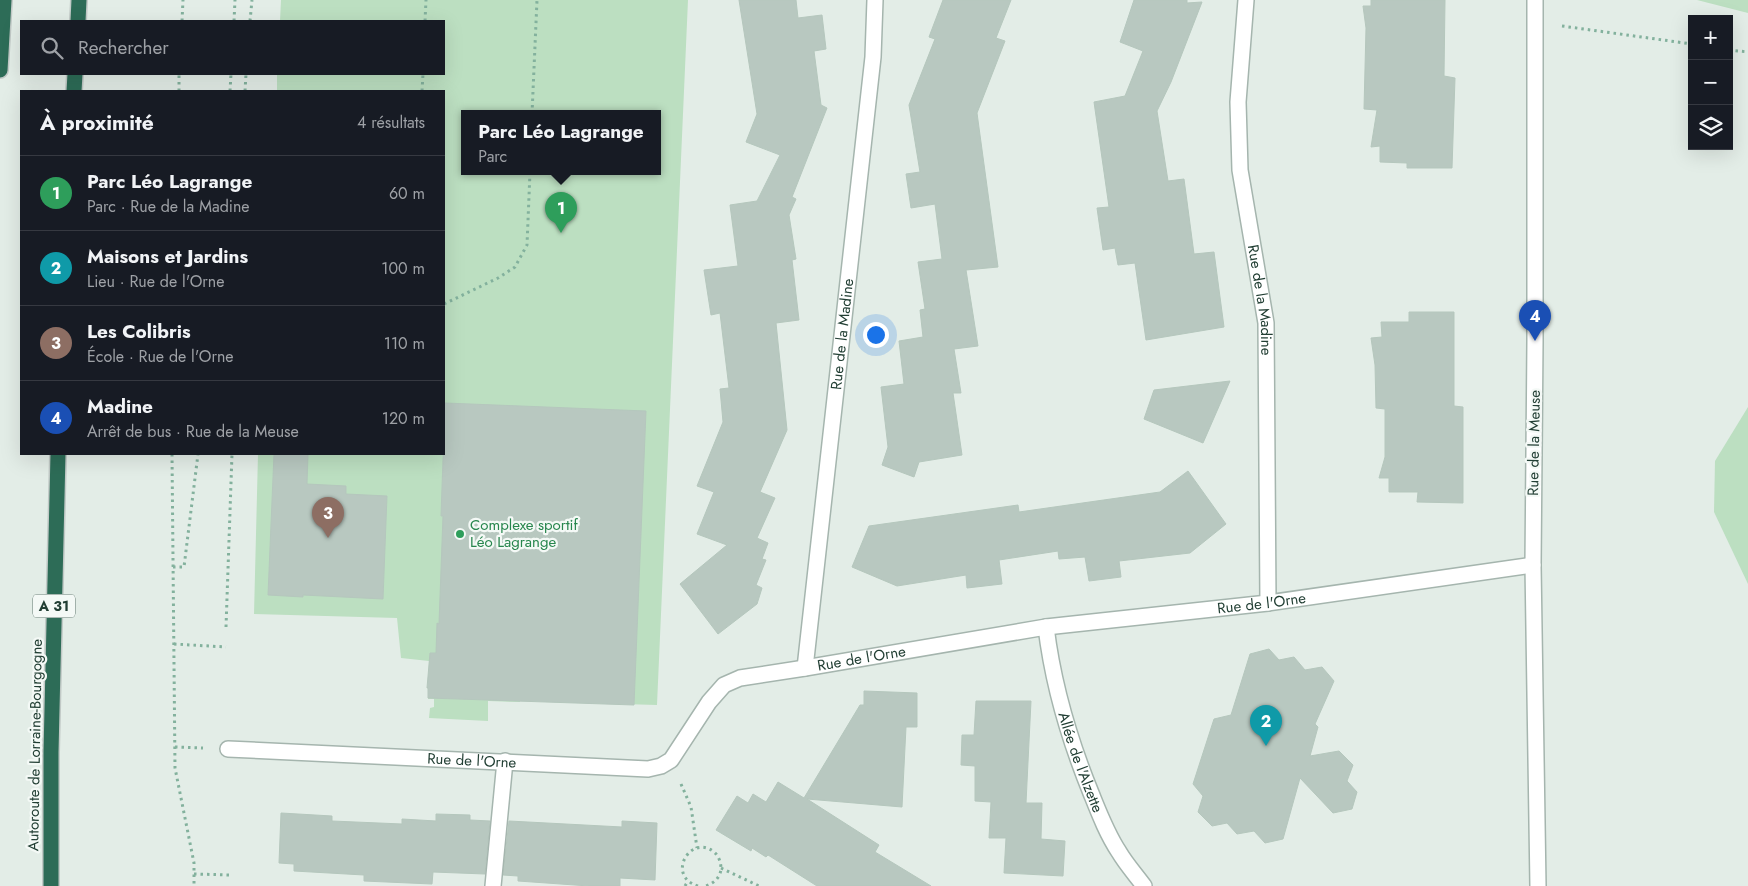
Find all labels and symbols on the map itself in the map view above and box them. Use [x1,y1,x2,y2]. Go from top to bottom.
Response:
pin: 1 [545,192,577,233]
street label: Rue de la Madine [1242,243,1277,356]
street label: Rue de la Madine [825,277,859,391]
pin: 4 [1519,300,1551,341]
your location [863,322,889,348]
street label: Rue de la Meuse [1522,390,1546,496]
pin: 3 [312,497,344,538]
place label: Complexe sportif Léo Lagrange [470,514,578,553]
marker: Complexe sportif Léo Lagrange [454,528,466,540]
street label: Rue de l'Orne [1216,587,1308,619]
road number: A 31 [33,594,75,618]
street label: Autoroute de Lorraine-Bourgogne [22,638,48,851]
street label: Rue de l'Orne [816,640,908,677]
pin: 2 [1250,705,1282,746]
street label: Allée de l'Alzette [1053,709,1109,816]
street label: Rue de l'Orne [427,747,517,774]

